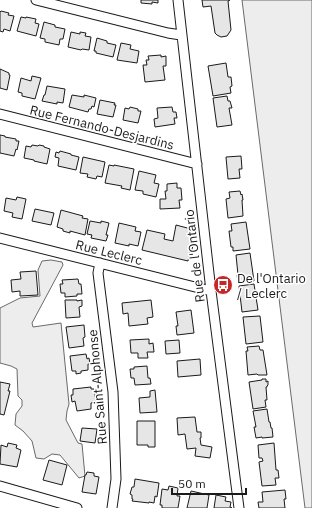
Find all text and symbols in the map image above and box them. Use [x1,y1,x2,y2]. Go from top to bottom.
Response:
street label: Rue Fernando-Desjardins [28,101,176,154]
street label: Rue de l'Ontario [180,208,209,303]
street label: Rue Leclerc [74,236,144,269]
place label: De l'Ontario / Leclerc [237,270,306,302]
bus stop icon: De l'Ontario / Leclerc [212,274,234,296]
street label: Rue Saint-Alphonse [84,329,111,445]
scale bar [172,470,246,496]
text: 50 m [178,476,206,491]

